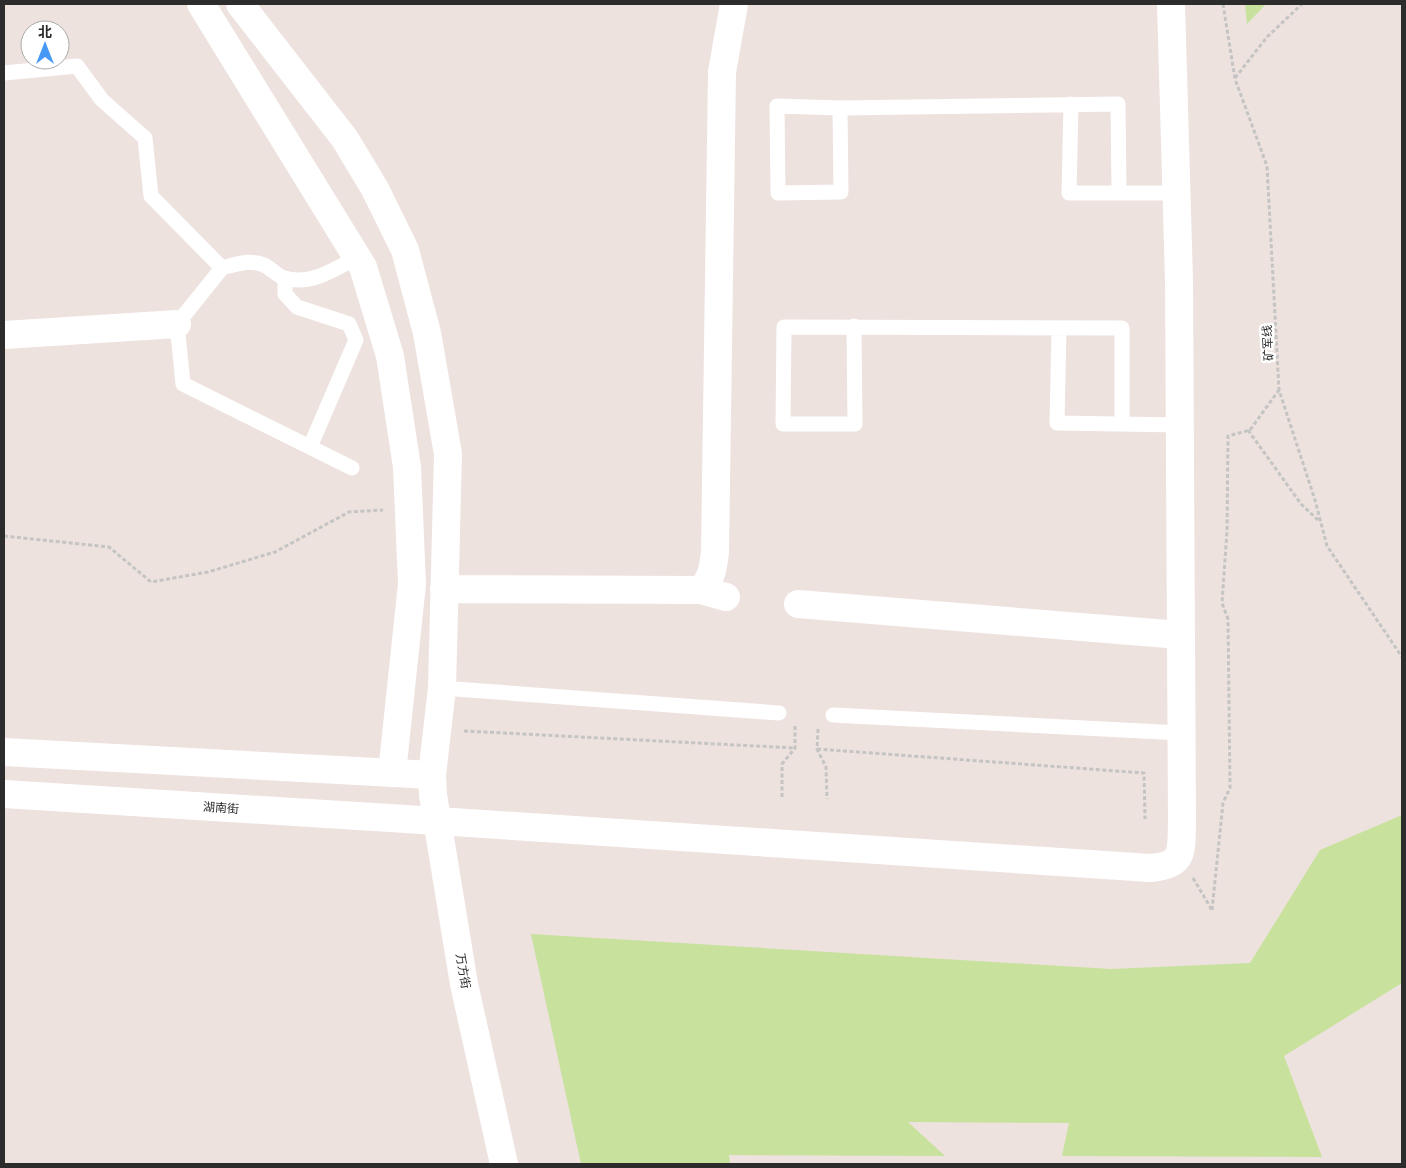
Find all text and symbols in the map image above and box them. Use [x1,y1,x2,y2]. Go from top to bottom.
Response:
north arrow [20,20,70,70]
text: 北 [38,23,52,41]
street label: 矿军线 [1259,325,1276,361]
street label: 湖南街 [203,799,240,816]
street label: 万方街 [453,952,474,990]

